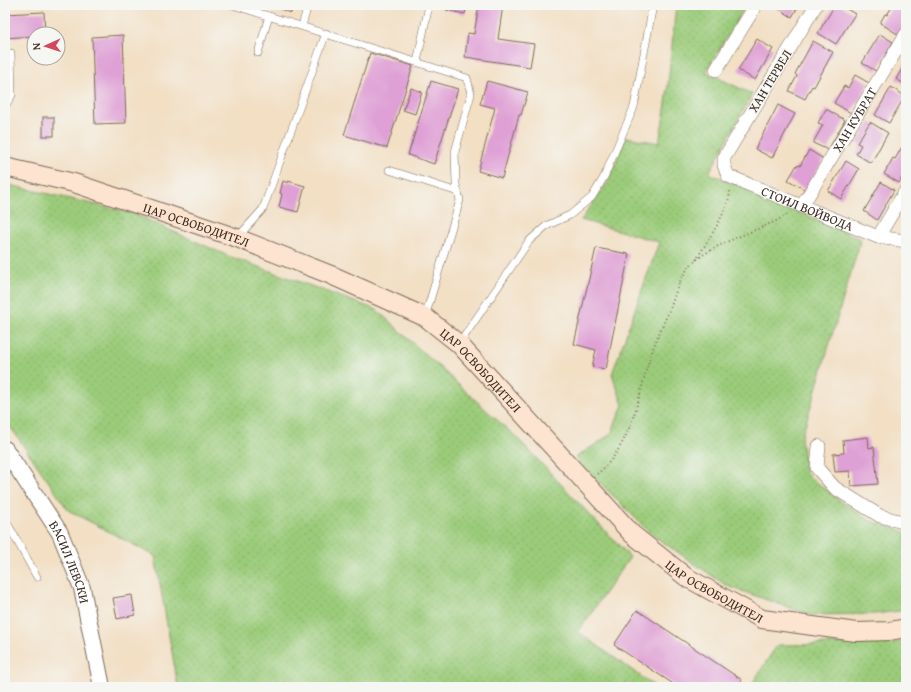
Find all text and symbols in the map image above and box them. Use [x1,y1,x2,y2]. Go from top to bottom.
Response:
north arrow [26,26,66,66]
text: N [28,42,44,51]
street label: ХАН ТЕРВЕЛ [744,46,796,116]
street label: ХАН КУБРАТ [827,83,882,156]
street label: СТОИЛ ВОЙВОДА [759,181,856,236]
street label: ЦАР ОСВОБОДИТЕЛ [141,198,252,251]
street label: ЦАР ОСВОБОДИТЕЛ [436,323,526,416]
street label: ВАСИЛ ЛЕВСКИ [45,516,94,605]
street label: ЦАР ОСВОБОДИТЕЛ [662,555,767,627]

